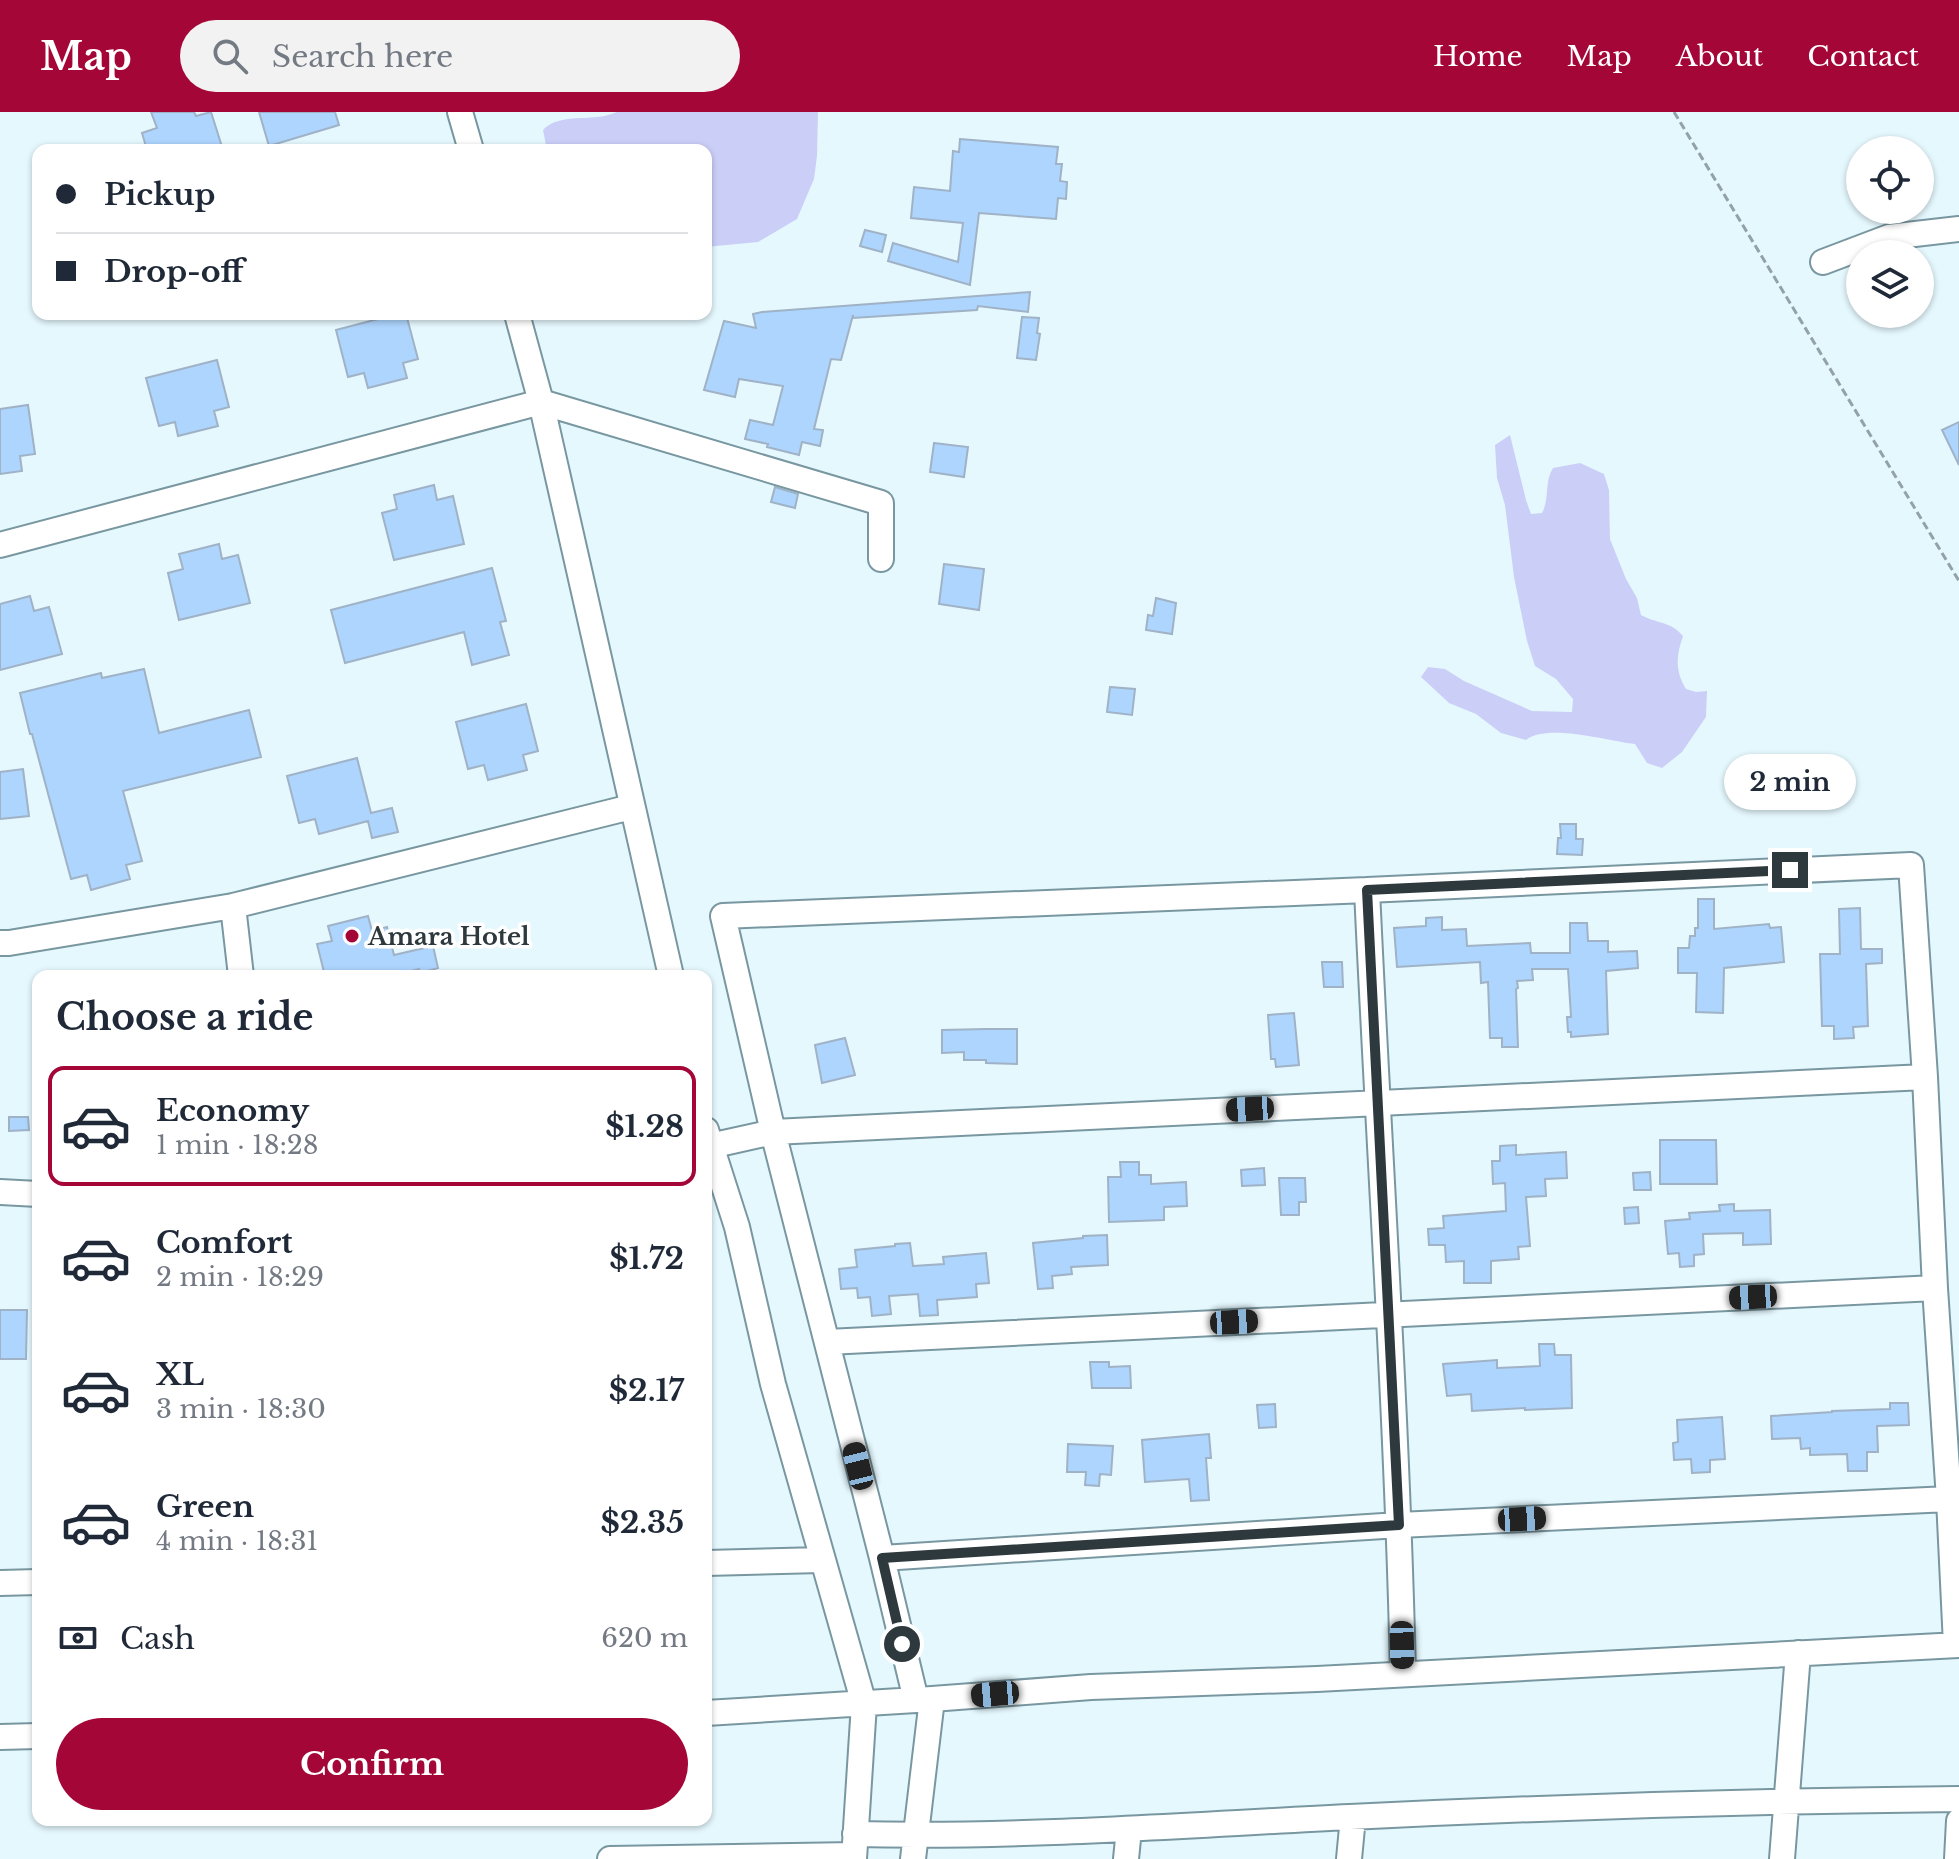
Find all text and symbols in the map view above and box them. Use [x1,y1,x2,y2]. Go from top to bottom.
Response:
search box [180,20,740,92]
text: Map [40,33,132,80]
icon: search [208,34,252,78]
text: Search here [272,38,453,75]
text: Home [1433,39,1523,74]
text: Map [1567,39,1632,74]
text: About [1676,39,1763,74]
text: Contact [1807,39,1919,74]
map controls [1846,136,1934,328]
button: locate [1846,136,1934,224]
text: Pickup [104,176,215,213]
button: layers [1846,240,1934,328]
text: Drop-off [104,253,244,290]
callout: 2 min [1724,754,1856,810]
text: 2 min [1750,766,1830,798]
route end [1772,852,1808,888]
place label: Amara Hotel [367,922,530,951]
marker: Amara Hotel [343,927,361,945]
text: Choose a ride [56,995,313,1040]
icon: car [60,1090,132,1162]
text: Economy [156,1092,309,1129]
car [1225,1096,1275,1122]
text: $1.28 [605,1108,684,1145]
text: 1 min · 18:28 [156,1129,319,1161]
icon: car [60,1222,132,1294]
text: Comfort [156,1224,293,1261]
text: $1.72 [609,1240,684,1277]
text: 2 min · 18:29 [156,1261,324,1293]
car [1728,1284,1778,1310]
car [1209,1309,1259,1335]
icon: car [60,1354,132,1426]
text: XL [156,1356,204,1393]
text: $2.17 [609,1372,684,1409]
text: 3 min · 18:30 [156,1393,326,1425]
car [841,1440,875,1492]
icon: car [60,1486,132,1558]
text: Green [156,1488,254,1525]
text: $2.35 [600,1504,684,1541]
car [1497,1506,1547,1532]
text: 4 min · 18:31 [156,1525,318,1557]
icon: cash [56,1616,100,1660]
text: Cash [120,1620,195,1657]
car [1390,1621,1414,1669]
text: 620 m [601,1622,688,1654]
route start [884,1626,920,1662]
car [970,1680,1020,1708]
button: Confirm [56,1718,688,1810]

